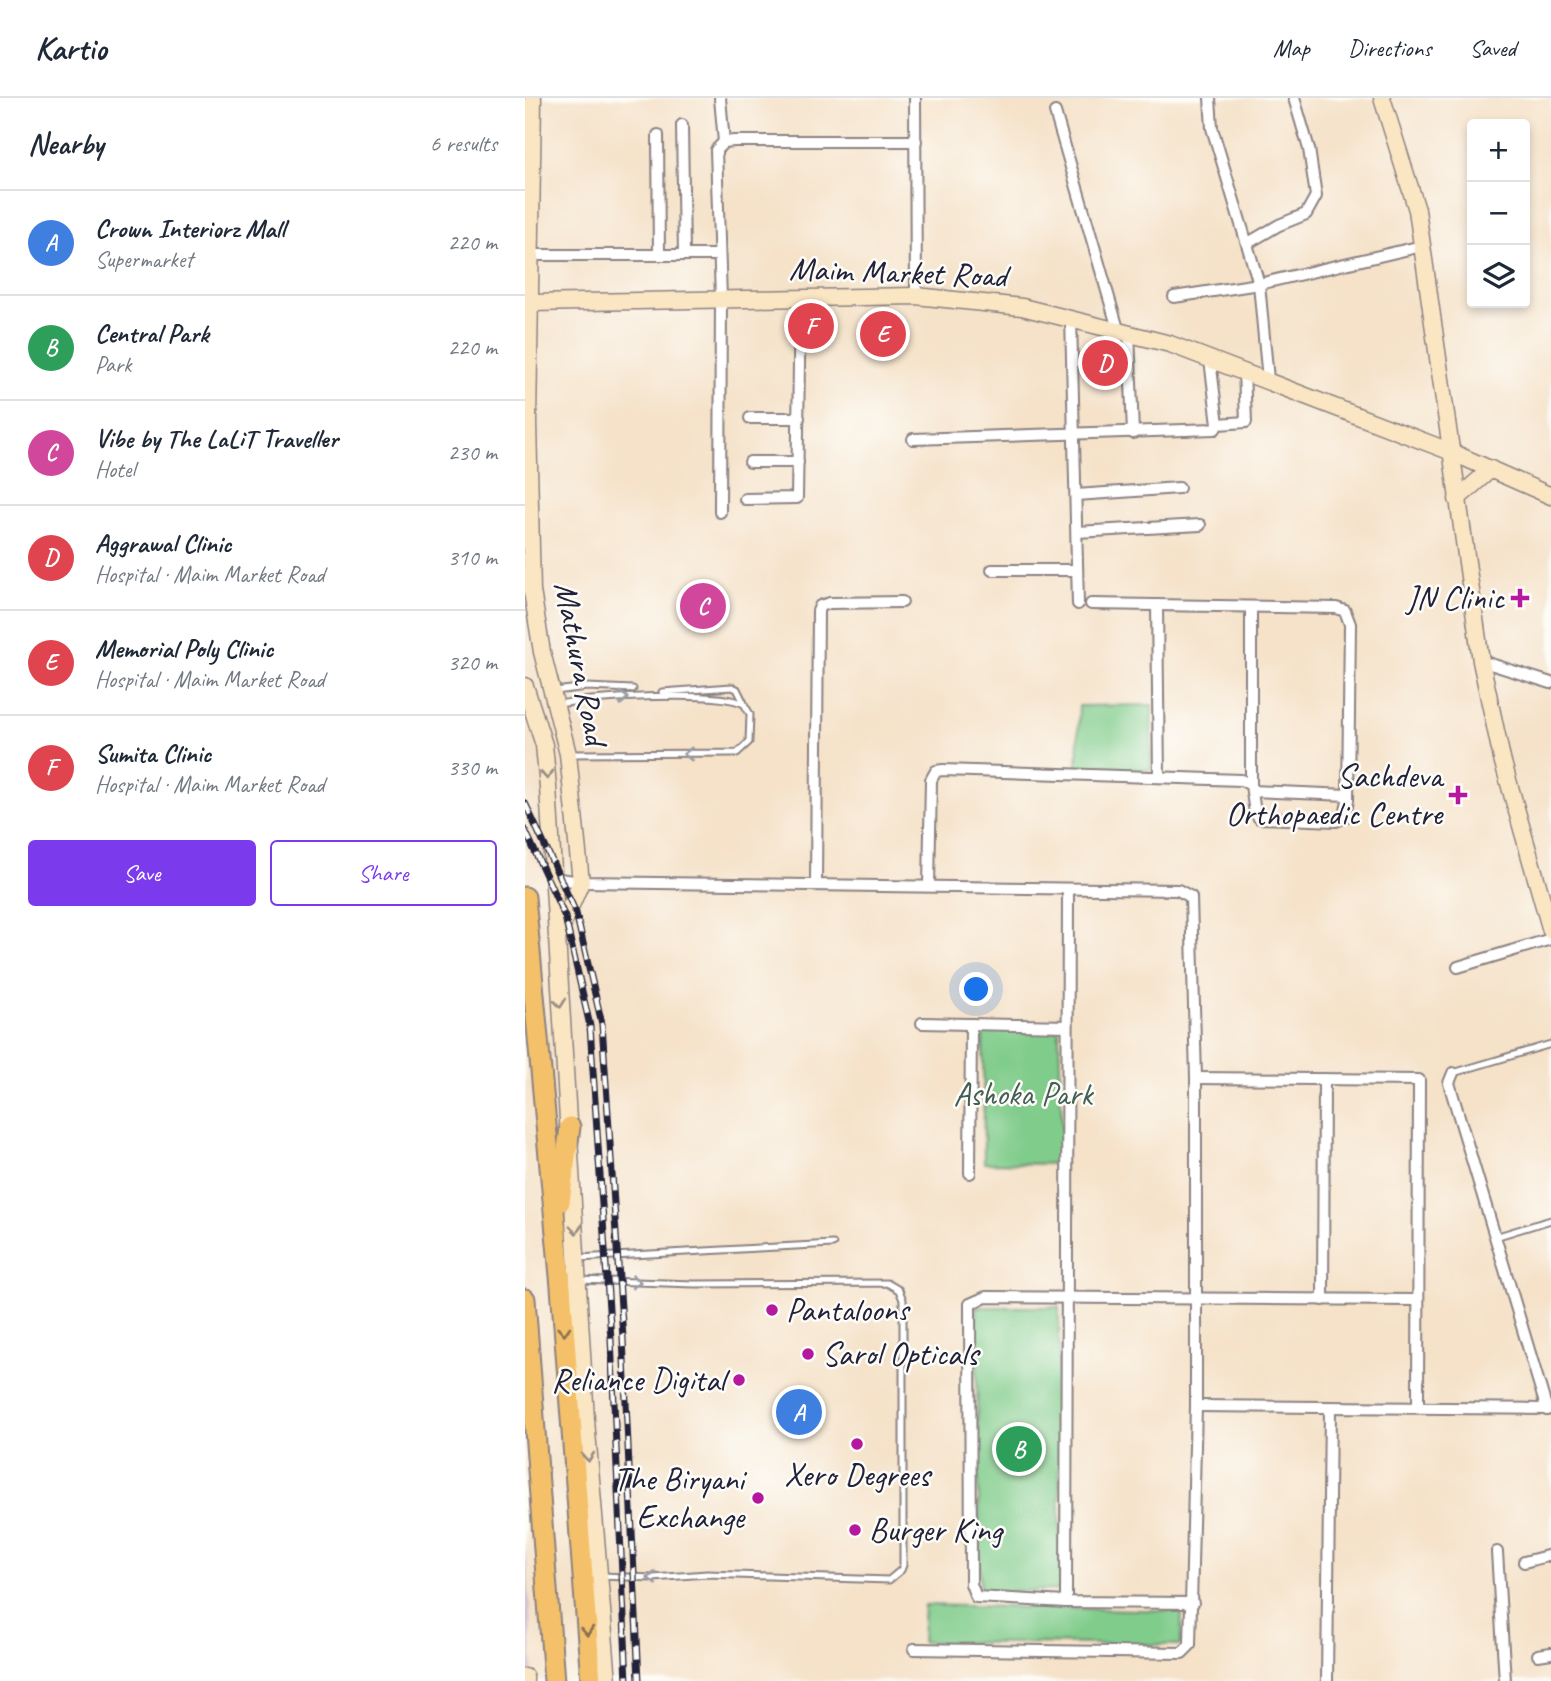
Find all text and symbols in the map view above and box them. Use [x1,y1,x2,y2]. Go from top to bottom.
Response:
text: Kartio [35,27,106,69]
text: Map [1273,33,1310,63]
text: Directions [1348,33,1431,63]
text: Saved [1469,33,1516,63]
map controls [1467,119,1530,308]
button: + [1467,119,1530,182]
text: Nearby [28,125,104,163]
text: 6 results [430,129,497,158]
button: − [1467,182,1530,245]
text: Crown Interiorz Mall [95,212,285,245]
text: A [45,228,57,257]
text: 220 m [448,228,497,257]
text: Supermarket [95,245,193,274]
button: layers [1467,245,1530,308]
street label: Maim Market Road [789,247,1012,297]
pin: F [788,300,834,352]
pin: E [860,308,906,360]
text: Central Park [95,317,209,350]
text: B [45,333,57,362]
text: 220 m [448,333,497,362]
pin: D [1082,337,1128,389]
text: Park [95,350,131,379]
text: Vibe by The LaLiT Traveller [95,422,338,455]
text: C [46,438,56,467]
text: 230 m [448,438,497,467]
text: Hotel [95,455,135,484]
text: Aggrawal Clinic [95,527,231,560]
text: D [44,543,58,572]
text: 310 m [448,543,497,572]
text: Hospital · Maim Market Road [95,560,325,589]
place label: JN Clinic [1404,577,1506,619]
street label: Mathura Road [545,578,618,753]
pin: C [680,580,726,632]
marker: JN Clinic [1510,588,1530,608]
text: Memorial Poly Clinic [95,632,273,665]
text: E [45,648,57,677]
text: 320 m [448,648,497,677]
text: Hospital · Maim Market Road [95,665,325,694]
one-way arrow [619,690,629,706]
text: Sumita Clinic [95,737,211,770]
one-way arrow [682,746,692,762]
text: F [46,753,56,782]
text: 330 m [448,753,497,782]
place label: Sachdeva Orthopaedic Centre [1226,755,1444,835]
text: Hospital · Maim Market Road [95,770,325,799]
one-way arrow [539,770,554,781]
marker: Sachdeva Orthopaedic Centre [1448,785,1468,805]
button: Save [28,840,256,906]
button: Share [270,840,497,906]
your location [959,972,993,1006]
one-way arrow [552,997,567,1008]
park label: Ashoka Park [954,1073,1094,1115]
one-way arrow [568,1224,583,1235]
one-way arrow [632,1274,642,1290]
place label: Pantaloons [786,1289,911,1331]
marker: Pantaloons [764,1302,780,1318]
one-way arrow [556,1326,571,1337]
place label: Sarol Opticals [822,1333,981,1375]
marker: Sarol Opticals [800,1346,816,1362]
place label: Reliance Digital [551,1359,730,1401]
marker: Reliance Digital [731,1372,747,1388]
pin: A [776,1386,822,1438]
pin: B [996,1423,1042,1475]
marker: Xero Degrees [849,1436,865,1452]
one-way arrow [581,1451,596,1462]
place label: Xero Degrees [784,1454,932,1496]
place label: The Biryani Exchange [613,1458,748,1538]
marker: The Biryani Exchange [750,1490,766,1506]
place label: Burger King [869,1509,1004,1551]
marker: Burger King [847,1522,863,1538]
one-way arrow [646,1570,657,1586]
one-way arrow [579,1626,594,1637]

